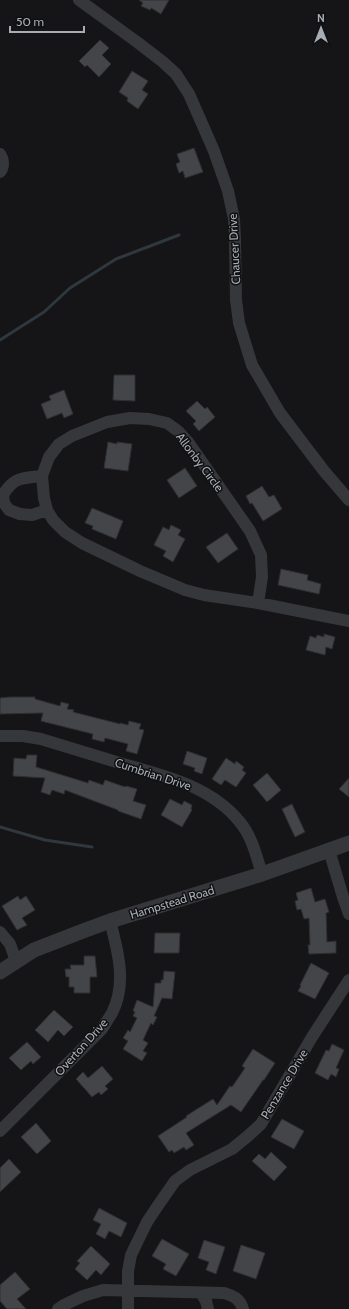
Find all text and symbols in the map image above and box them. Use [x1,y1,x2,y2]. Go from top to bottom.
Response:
scale bar [10,8,84,34]
north arrow [301,8,341,48]
text: N [317,11,325,25]
text: 50 m [16,14,44,29]
street label: Chaucer Drive [225,213,243,285]
street label: Allonby Circle [173,430,227,494]
street label: Cumbrian Drive [113,755,193,793]
street label: Hampstead Road [128,882,216,922]
street label: Overton Drive [51,1015,111,1079]
street label: Penzance Drive [257,1046,311,1122]

